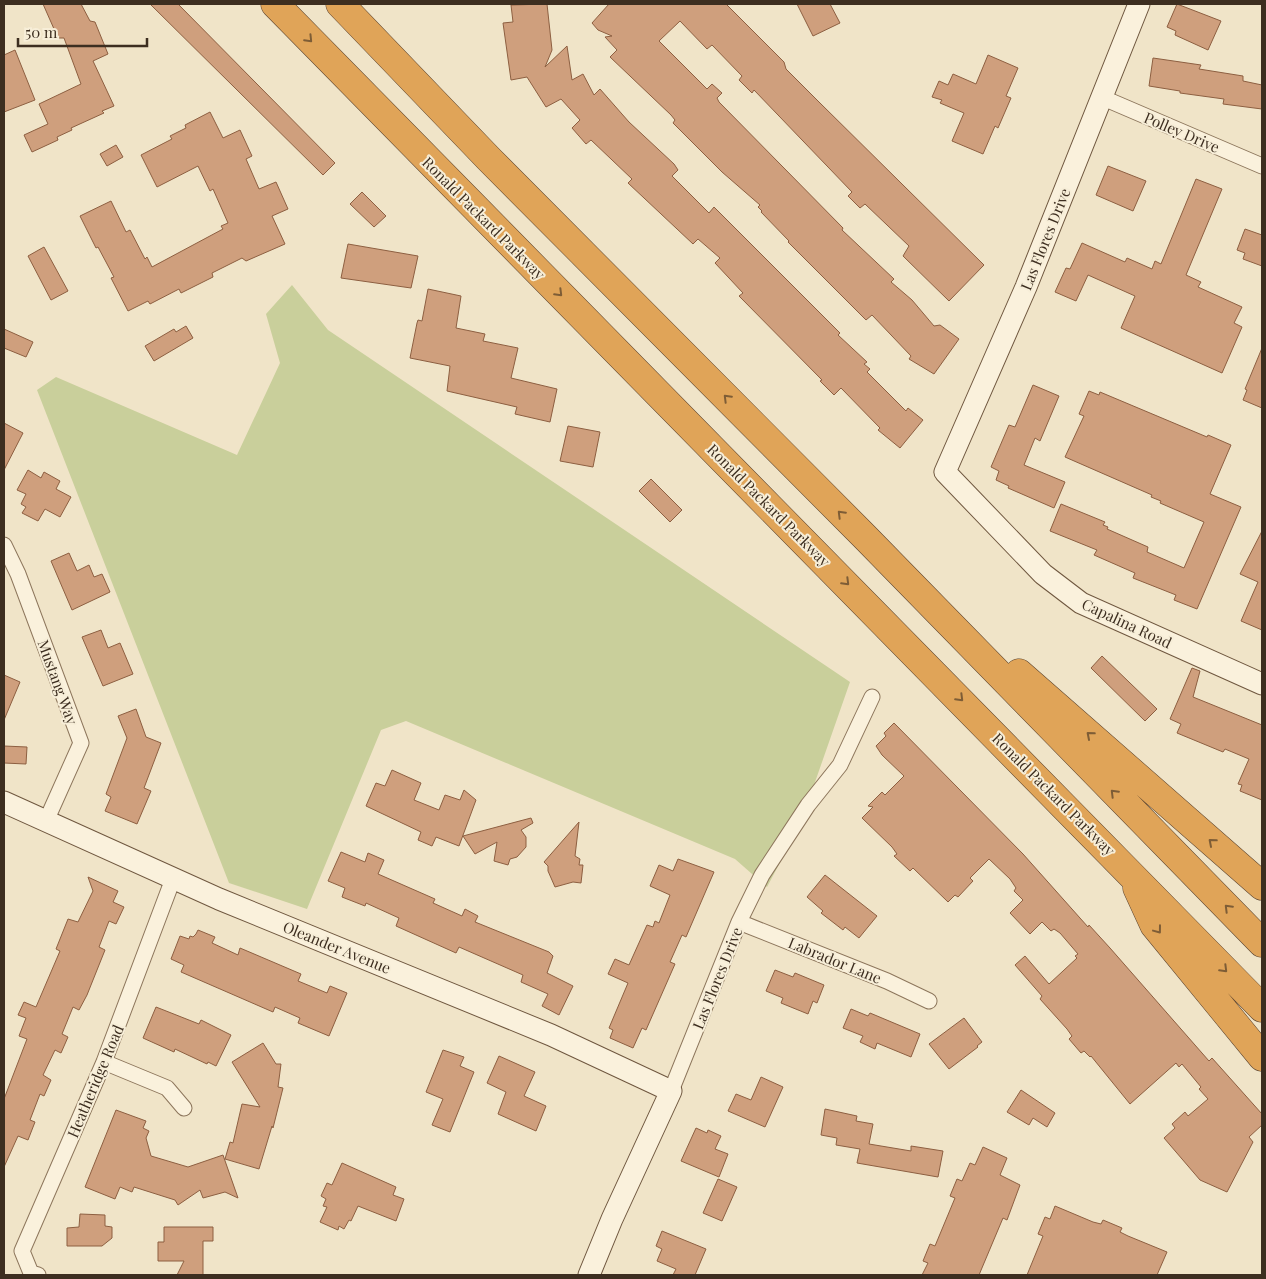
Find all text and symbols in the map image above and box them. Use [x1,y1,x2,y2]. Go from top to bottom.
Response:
scale bar [18,15,146,47]
text: 50 m [25,22,58,42]
one-way arrow [303,33,312,42]
street label: Polley Drive [1141,107,1223,157]
street label: Ronald Packard Parkway [418,152,550,284]
street label: Las Flores Drive [1015,185,1075,293]
one-way arrow [553,287,562,296]
one-way arrow [724,395,733,404]
street label: Ronald Packard Parkway [703,439,835,571]
one-way arrow [838,510,847,519]
one-way arrow [840,577,849,586]
street label: Capalina Road [1079,593,1175,653]
street label: Mustang Way [33,637,83,728]
one-way arrow [954,692,963,701]
street label: Ronald Packard Parkway [988,728,1120,860]
one-way arrow [1087,732,1096,741]
one-way arrow [1111,789,1120,798]
one-way arrow [1209,839,1218,848]
one-way arrow [1225,905,1234,914]
street label: Oleander Avenue [280,916,394,978]
street label: Las Flores Drive [687,924,747,1032]
one-way arrow [1152,924,1161,934]
street label: Labrador Lane [785,932,885,988]
one-way arrow [1218,963,1227,972]
street label: Heatheridge Road [62,1021,128,1141]

